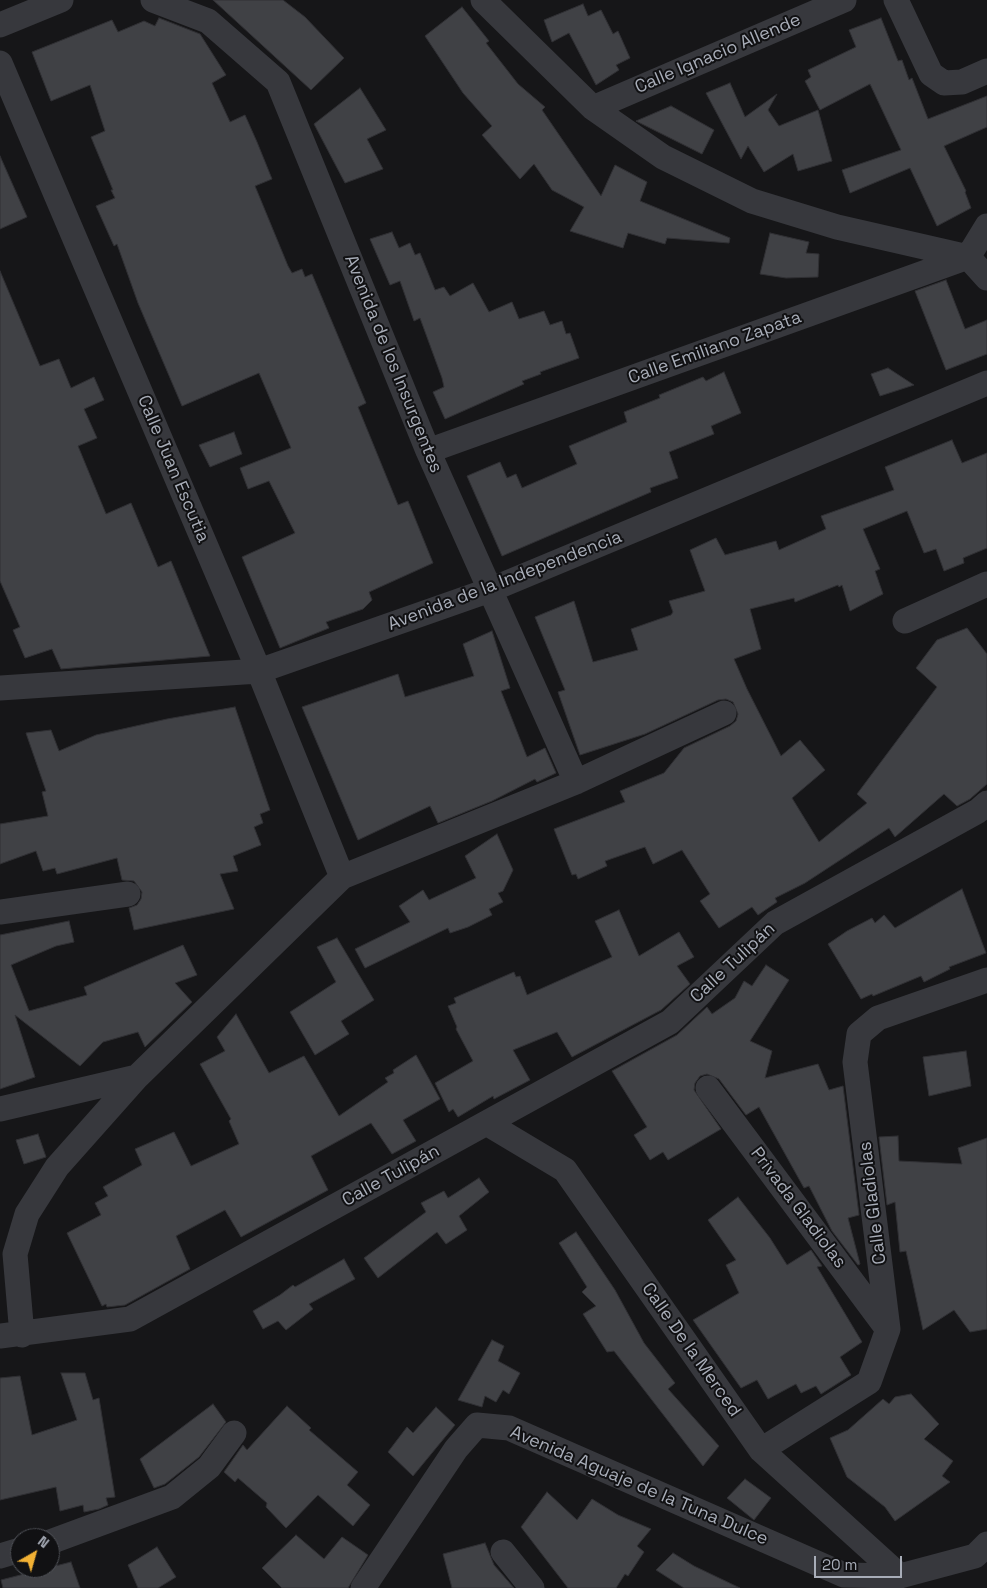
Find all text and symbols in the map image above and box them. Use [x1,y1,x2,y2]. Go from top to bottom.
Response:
street label: Calle Ignacio Allende [632,9,804,99]
street label: Avenida de los Insurgentes [339,252,447,476]
street label: Calle Emiliano Zapata [625,307,805,389]
street label: Calle Juan Escutia [132,392,214,546]
street label: Avenida de la Independencia [385,526,625,636]
street label: Calle Tulipán [686,918,780,1008]
street label: Calle Tulipán [339,1140,443,1212]
street label: Calle Gladiolas [855,1140,891,1266]
street label: Privada Gladiolas [746,1143,850,1273]
street label: Calle De la Merced [637,1279,745,1421]
street label: Avenida Aguaje de la Tuna Dulce [507,1422,771,1550]
north arrow [10,1528,60,1578]
text: N [34,1532,53,1552]
scale bar [817,1546,904,1578]
text: 20 m [822,1555,857,1574]

